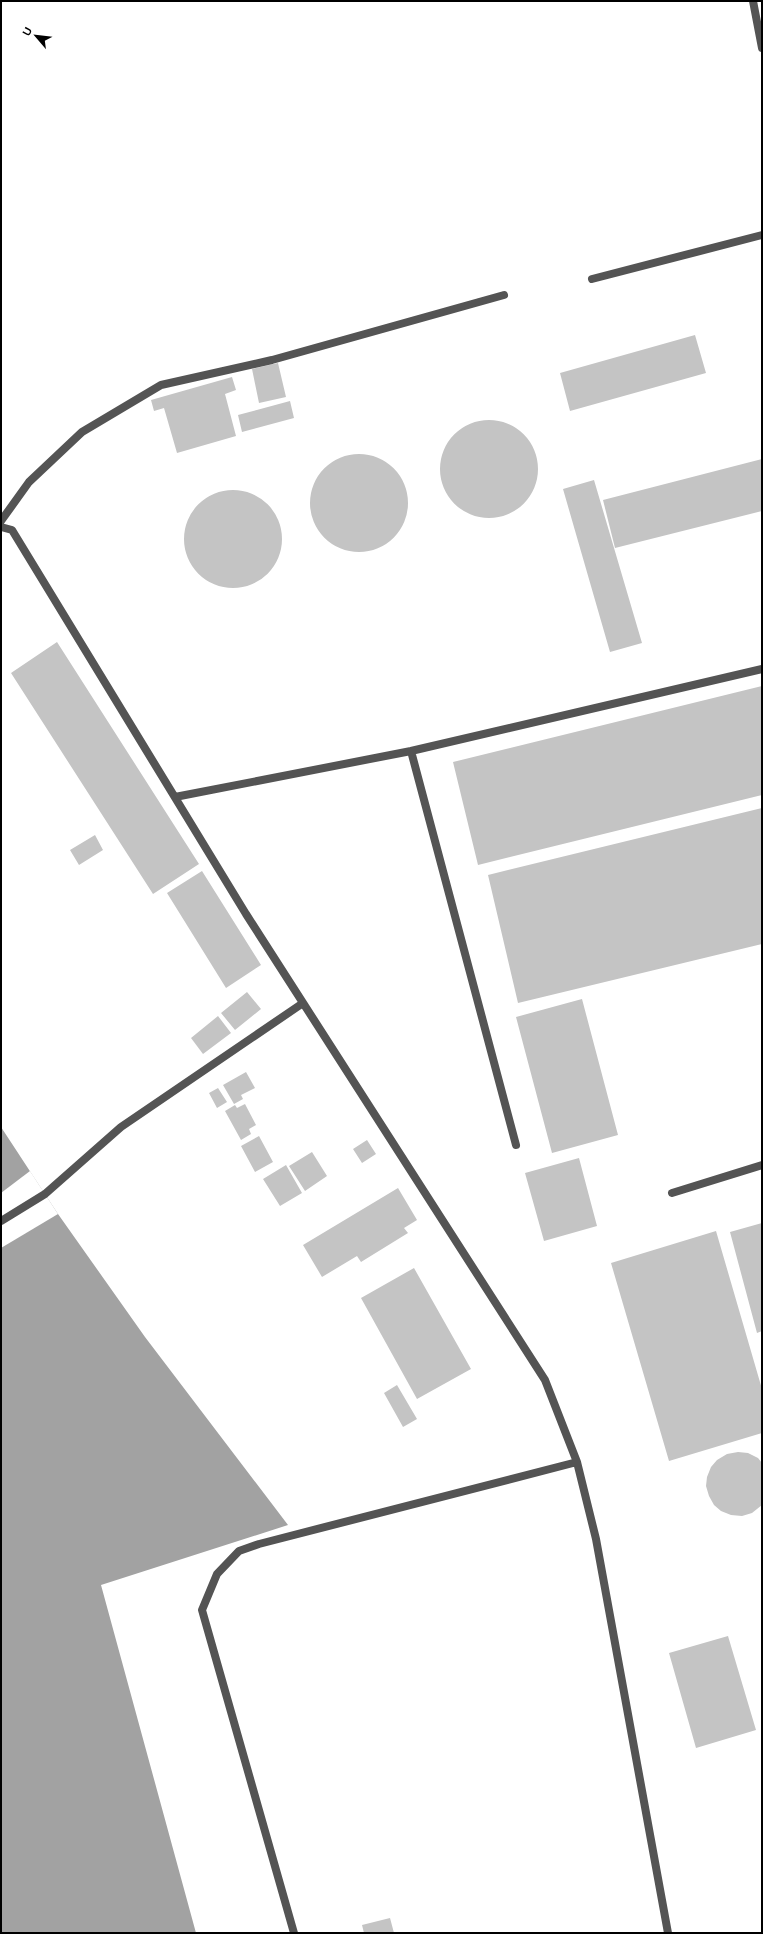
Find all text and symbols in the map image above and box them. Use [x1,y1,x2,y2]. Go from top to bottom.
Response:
north arrow [16,16,56,56]
text: U [20,25,34,38]

